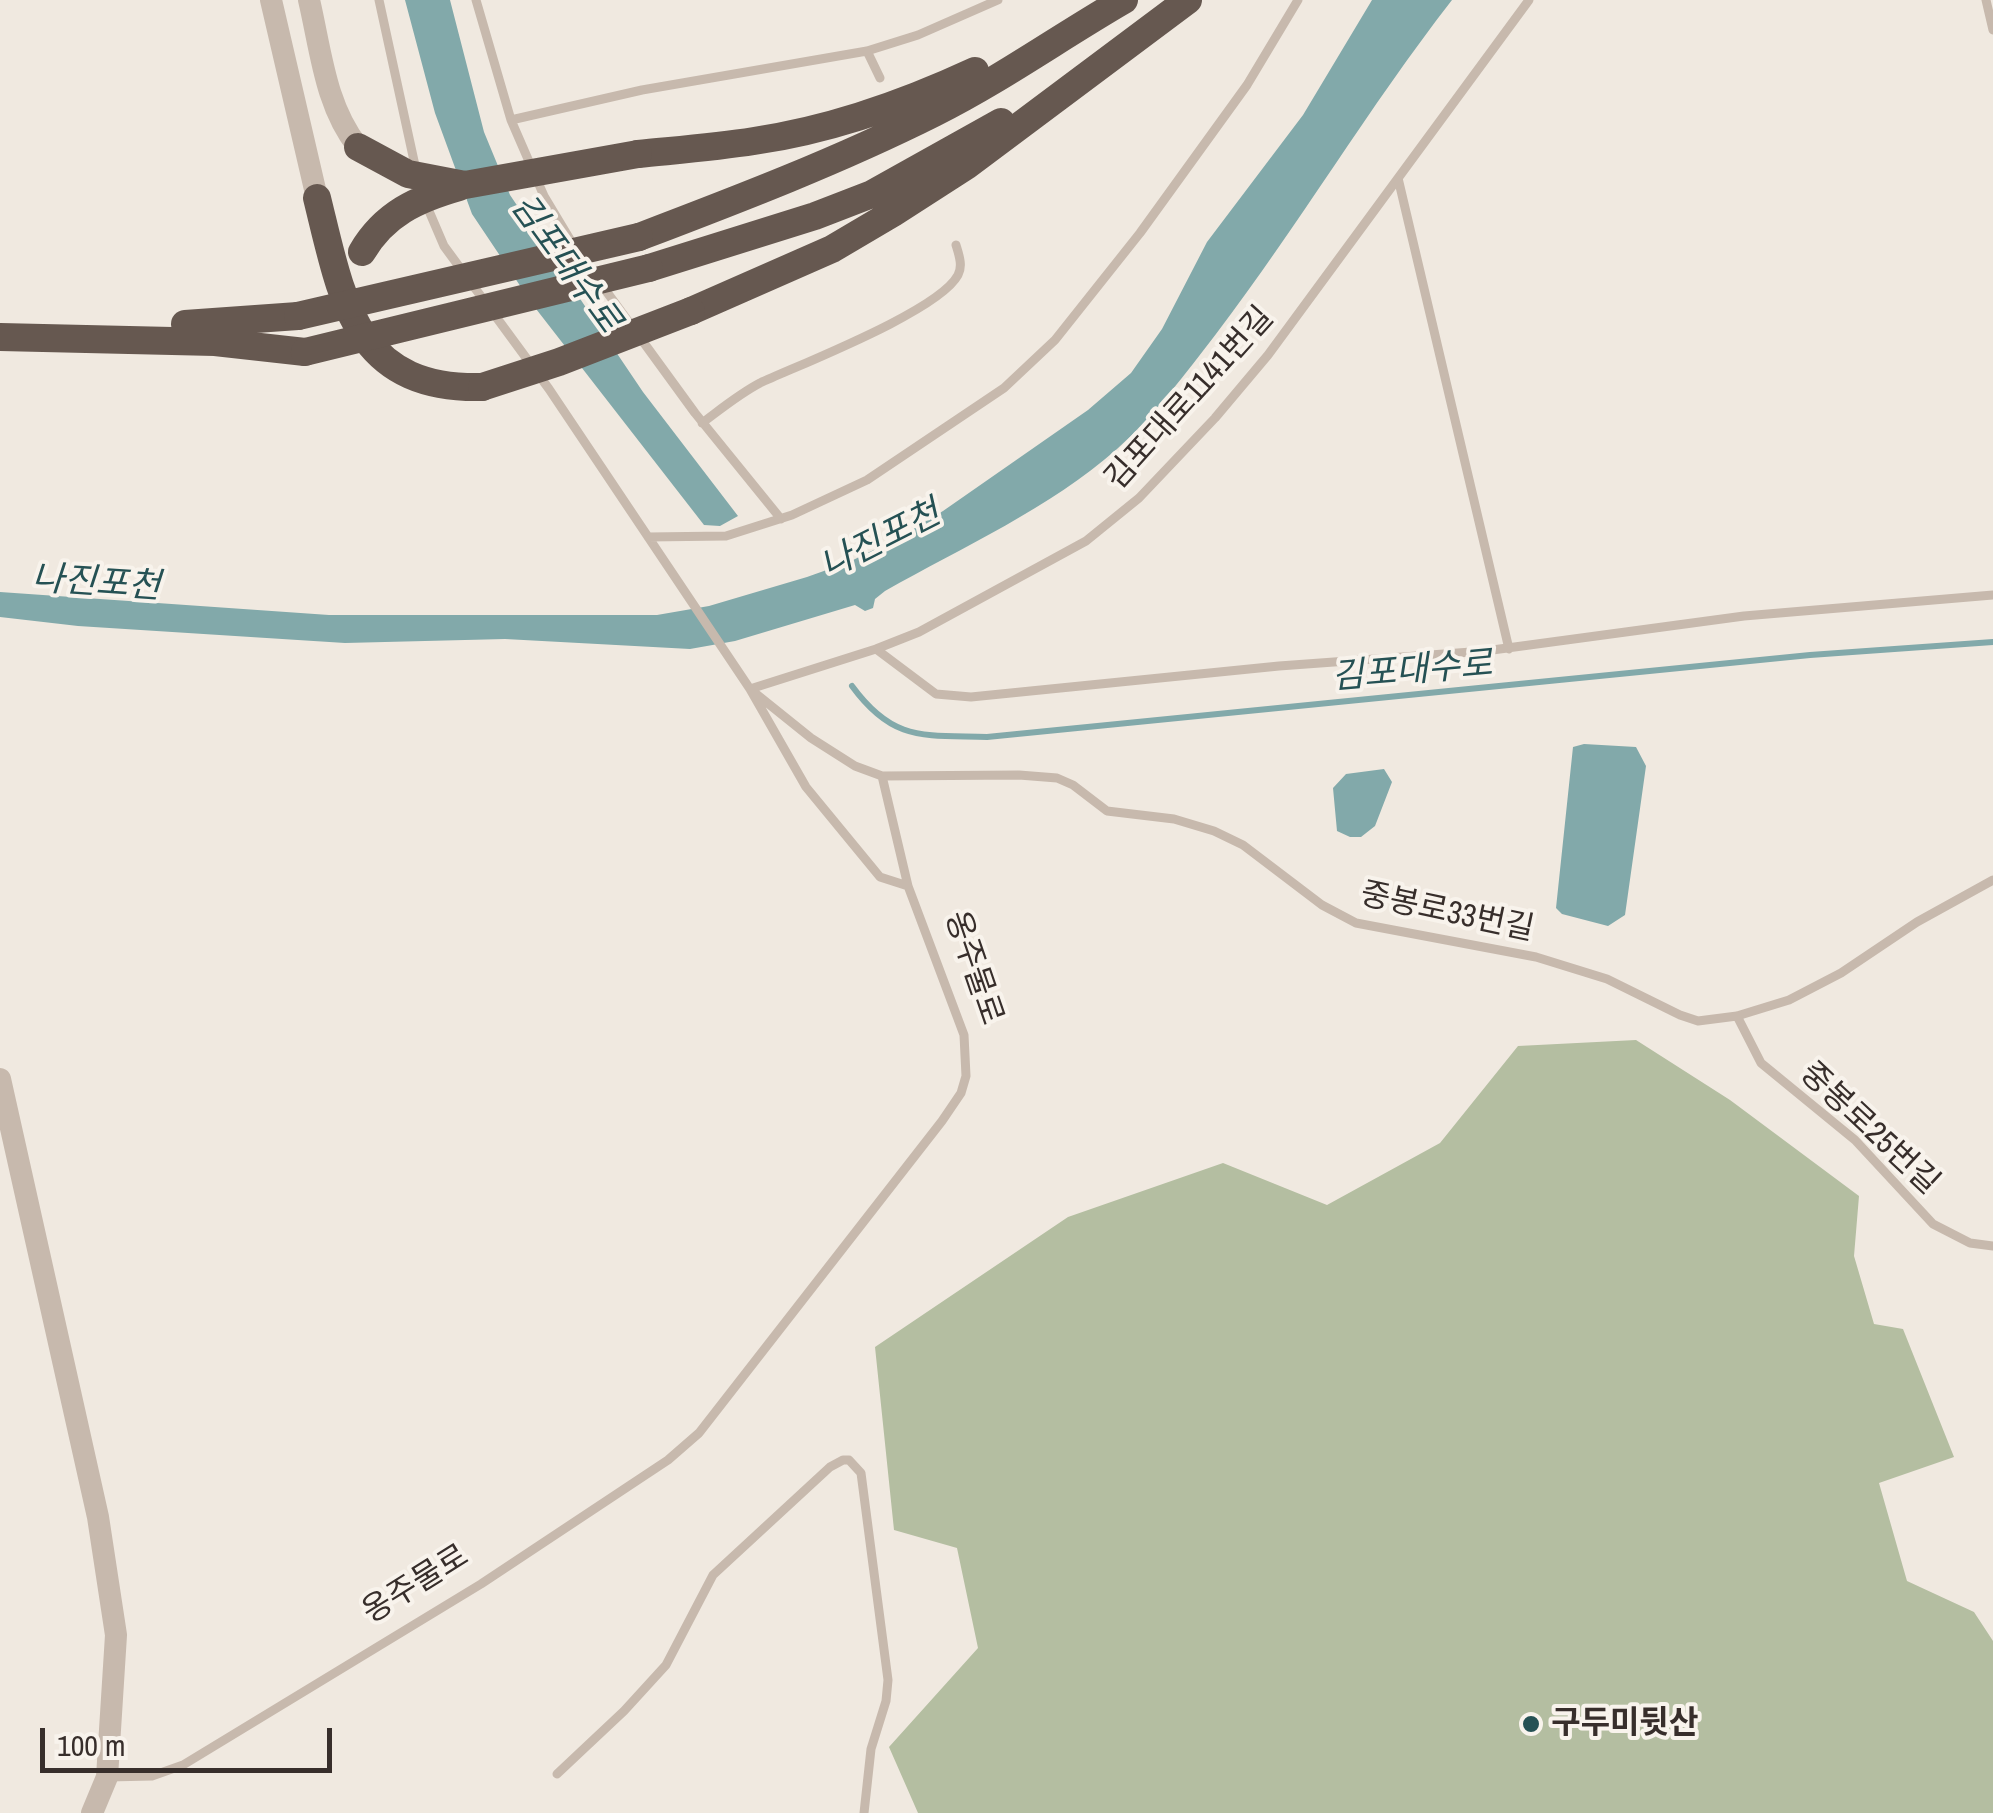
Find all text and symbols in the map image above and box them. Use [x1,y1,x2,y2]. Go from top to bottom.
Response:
water label: 김포대수로 [501,187,629,341]
street label: 김포대로1141번길 [1098,300,1282,498]
water label: 나진포천 [814,493,948,589]
water label: 나진포천 [30,559,162,609]
water label: 김포대수로 [1330,644,1494,700]
street label: 중봉로33번길 [1357,876,1537,950]
street label: 옹주물로 [936,906,1010,1030]
street label: 중봉로25번길 [1791,1055,1947,1203]
street label: 옹주물로 [356,1538,476,1632]
place label: 구두미뒷산 [1551,1705,1698,1743]
scale bar [45,1708,338,1770]
marker: 구두미뒷산 [1520,1713,1542,1735]
text: 100 m [57,1725,125,1765]

